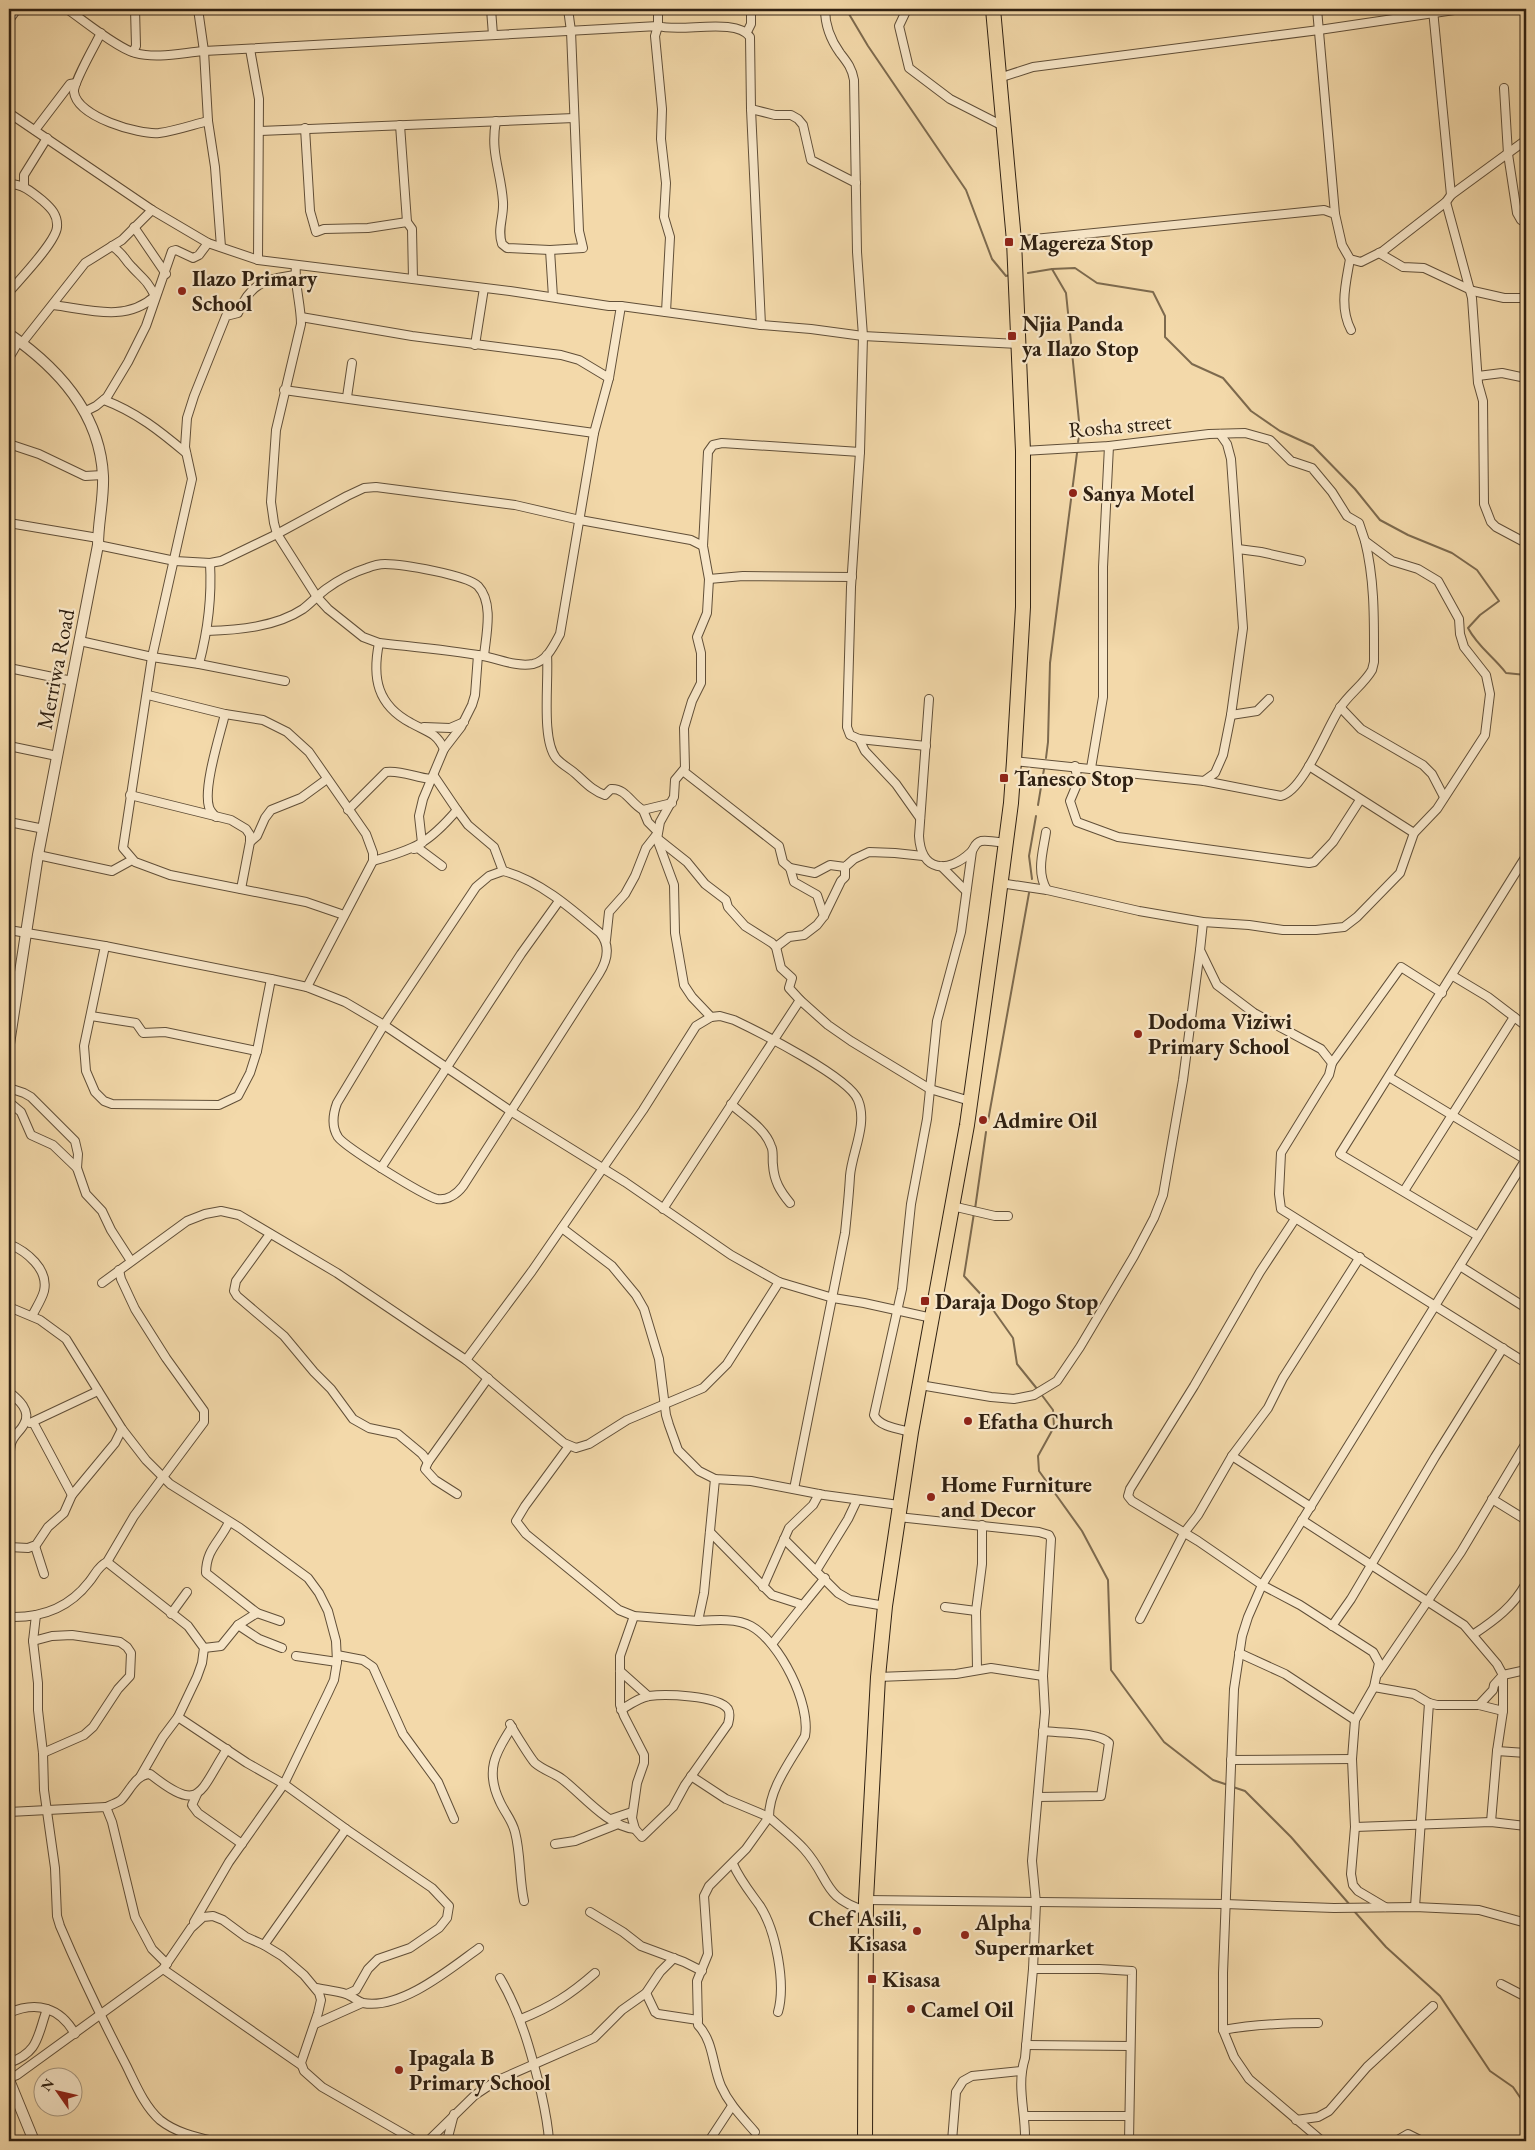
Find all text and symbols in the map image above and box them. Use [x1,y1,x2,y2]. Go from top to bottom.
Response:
place label: Magereza Stop [1019,228,1153,257]
marker: Magereza Stop [1003,236,1015,248]
place label: Ilazo Primary School [192,264,318,318]
marker: Ilazo Primary School [176,285,188,297]
place label: Njia Panda ya Ilazo Stop [1022,309,1139,363]
marker: Njia Panda ya Ilazo Stop [1006,330,1018,342]
street label: Rosha street [1067,407,1173,444]
place label: Sanya Motel [1083,479,1195,508]
marker: Sanya Motel [1067,487,1079,499]
street label: Merriwa Road [30,606,82,732]
place label: Tanesco Stop [1014,764,1134,793]
marker: Tanesco Stop [998,772,1010,784]
place label: Dodoma Viziwi Primary School [1148,1007,1292,1061]
marker: Dodoma Viziwi Primary School [1132,1028,1144,1040]
place label: Admire Oil [992,1106,1098,1135]
marker: Admire Oil [977,1114,989,1126]
place label: Daraja Dogo Stop [935,1287,1098,1316]
marker: Daraja Dogo Stop [919,1295,931,1307]
place label: Efatha Church [978,1407,1113,1436]
marker: Efatha Church [962,1415,974,1427]
place label: Home Furniture and Decor [941,1470,1092,1524]
marker: Home Furniture and Decor [925,1491,937,1503]
place label: Chef Asili, Kisasa [808,1904,907,1958]
place label: Alpha Supermarket [974,1908,1095,1962]
marker: Chef Asili, Kisasa [911,1925,923,1937]
marker: Alpha Supermarket [959,1929,971,1941]
place label: Kisasa [882,1965,941,1994]
marker: Kisasa [866,1973,878,1985]
place label: Camel Oil [921,1995,1014,2024]
marker: Camel Oil [905,2003,917,2015]
place label: Ipagala B Primary School [409,2043,551,2097]
marker: Ipagala B Primary School [393,2064,405,2076]
north arrow [32,2068,82,2118]
text: N [37,2074,58,2094]

